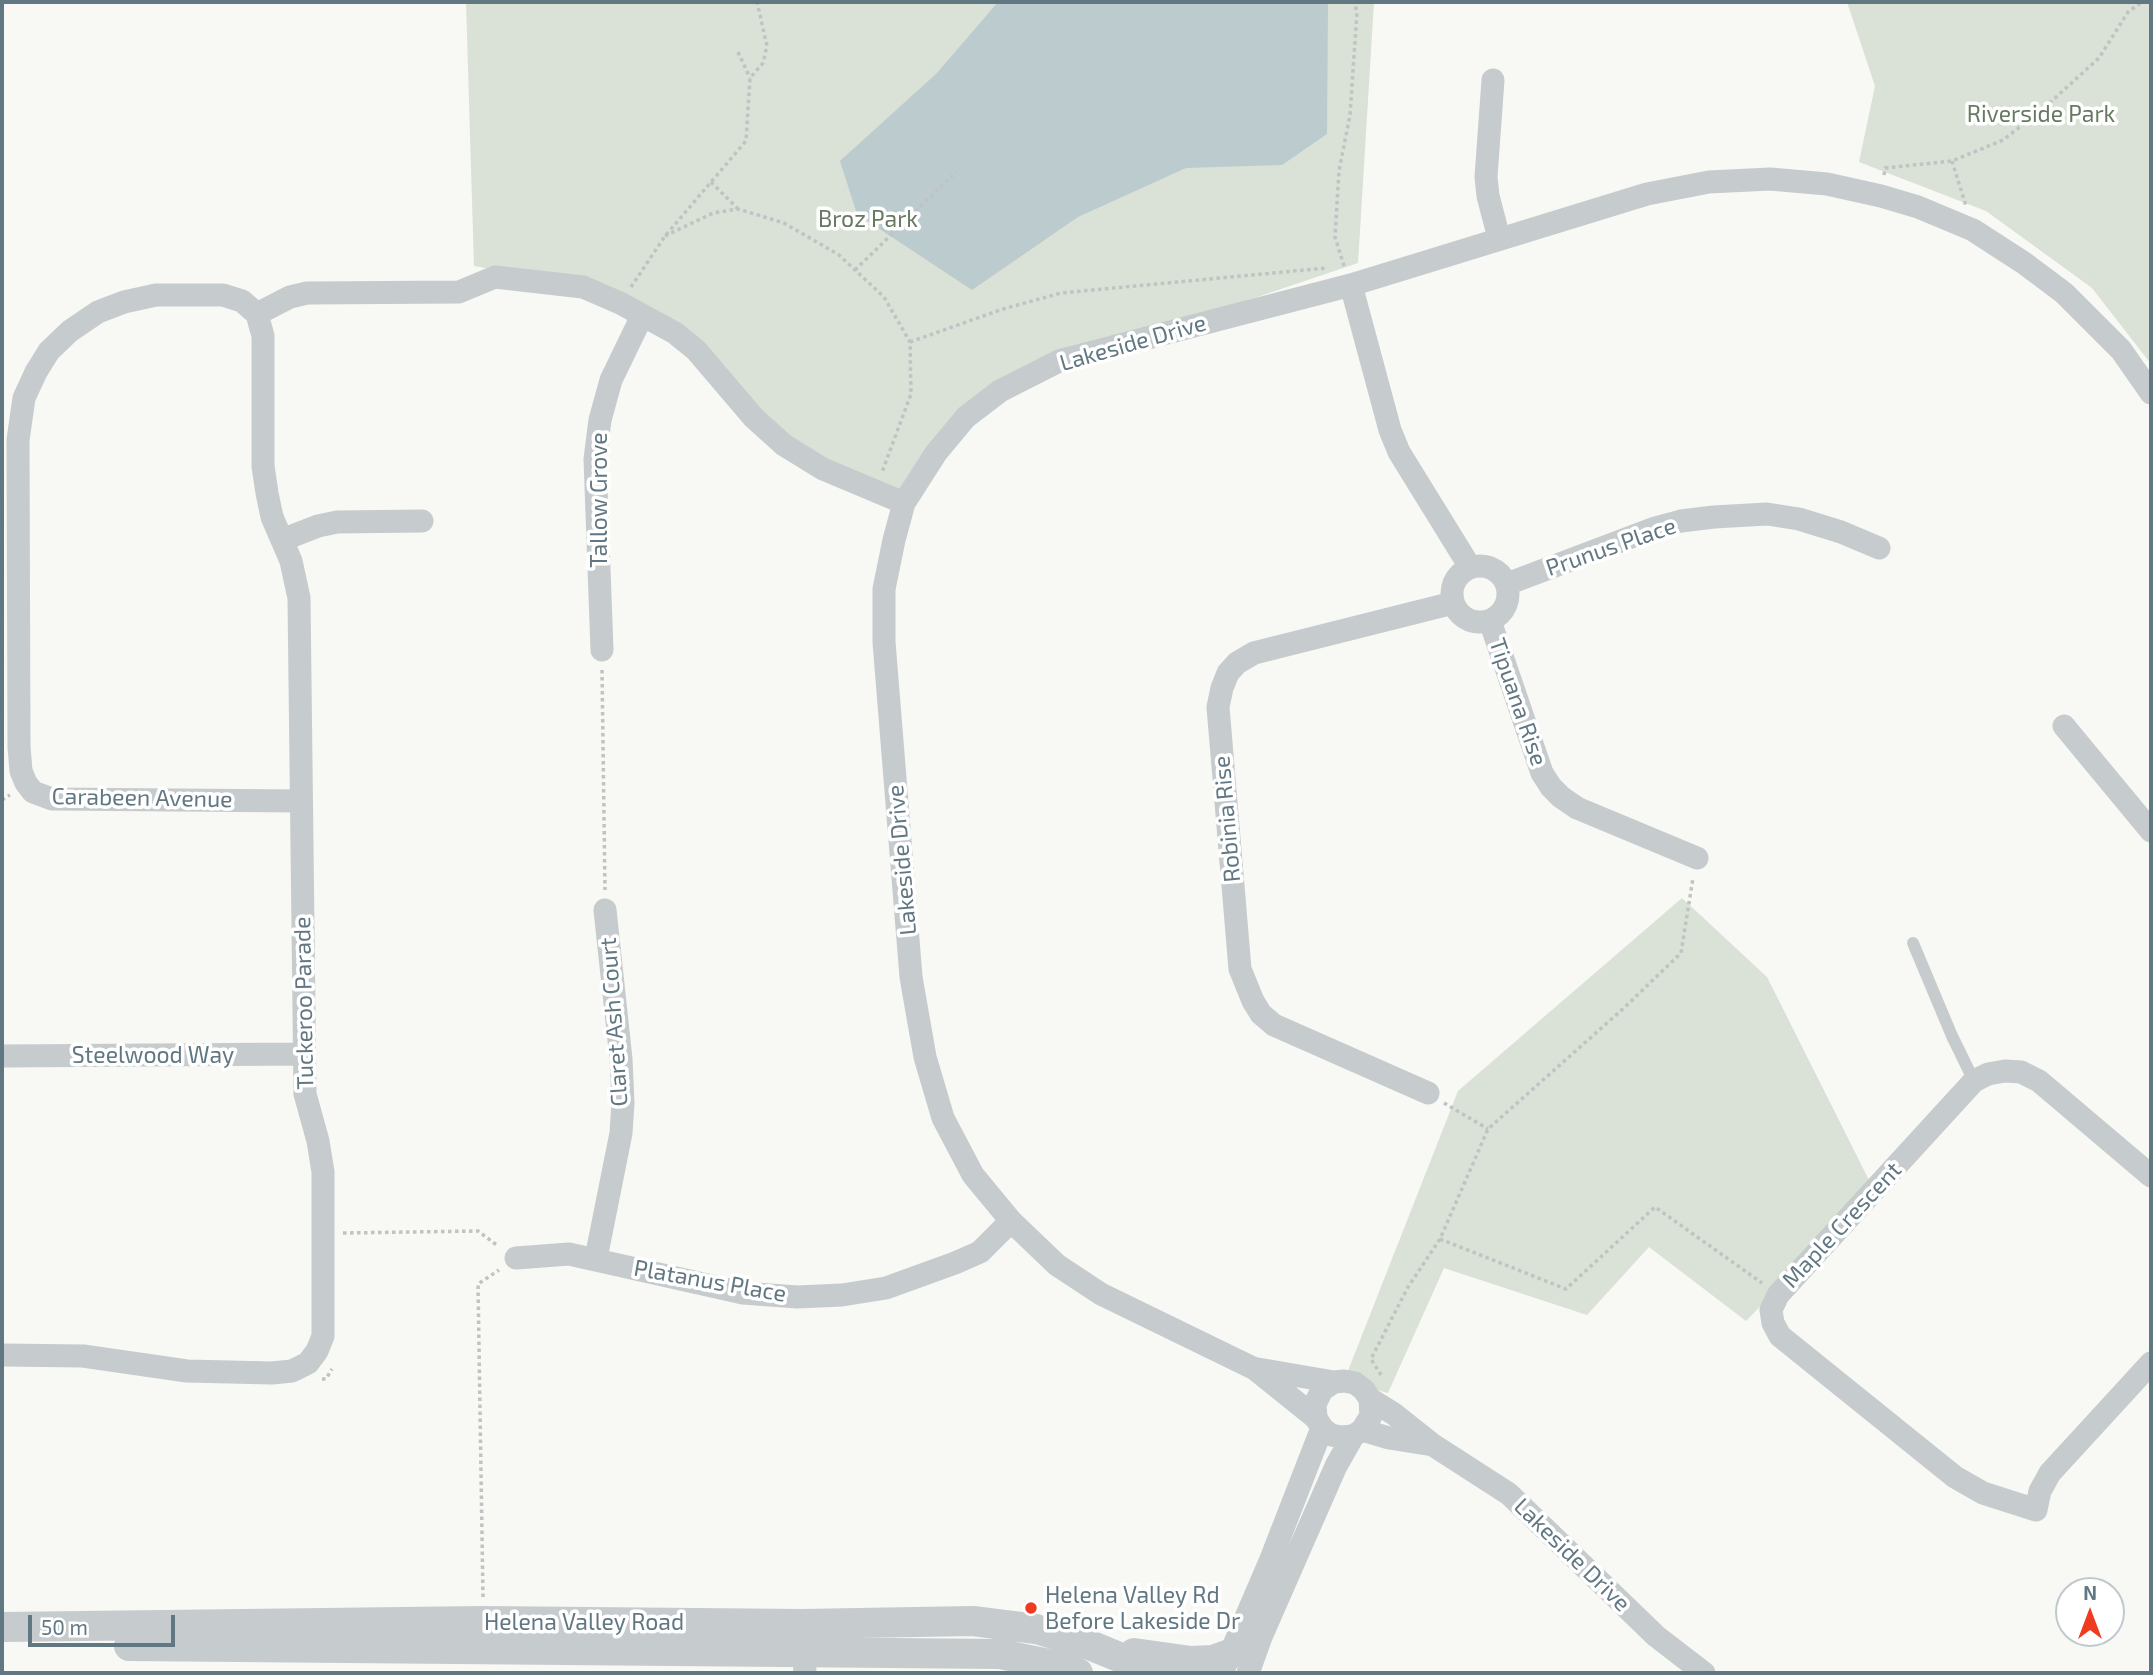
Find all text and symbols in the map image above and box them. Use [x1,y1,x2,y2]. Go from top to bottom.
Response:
park label: Riverside Park [1967,100,2115,128]
park label: Broz Park [818,205,918,233]
street label: Lakeside Drive [1057,309,1209,377]
street label: Tallow Grove [585,432,613,568]
street label: Prunus Place [1542,512,1680,582]
street label: Tipuana Rise [1483,635,1553,769]
street label: Robinia Rise [1208,755,1246,883]
street label: Carabeen Avenue [51,783,233,813]
street label: Lakeside Drive [882,784,922,936]
street label: Tuckeroo Parade [289,916,319,1090]
street label: Claret Ash Court [594,937,634,1107]
street label: Steelwood Way [72,1041,234,1069]
street label: Maple Crescent [1777,1156,1907,1294]
street label: Platanus Place [632,1254,788,1308]
street label: Lakeside Drive [1508,1493,1636,1617]
north arrow [2055,1577,2125,1647]
place label: Helena Valley Rd Before Lakeside Dr [1045,1581,1240,1635]
text: N [2083,1581,2097,1604]
marker: Helena Valley Rd Before Lakeside Dr [1023,1600,1039,1616]
scale bar [32,1602,178,1646]
street label: Helena Valley Road [484,1608,684,1636]
text: 50 m [41,1614,88,1639]

